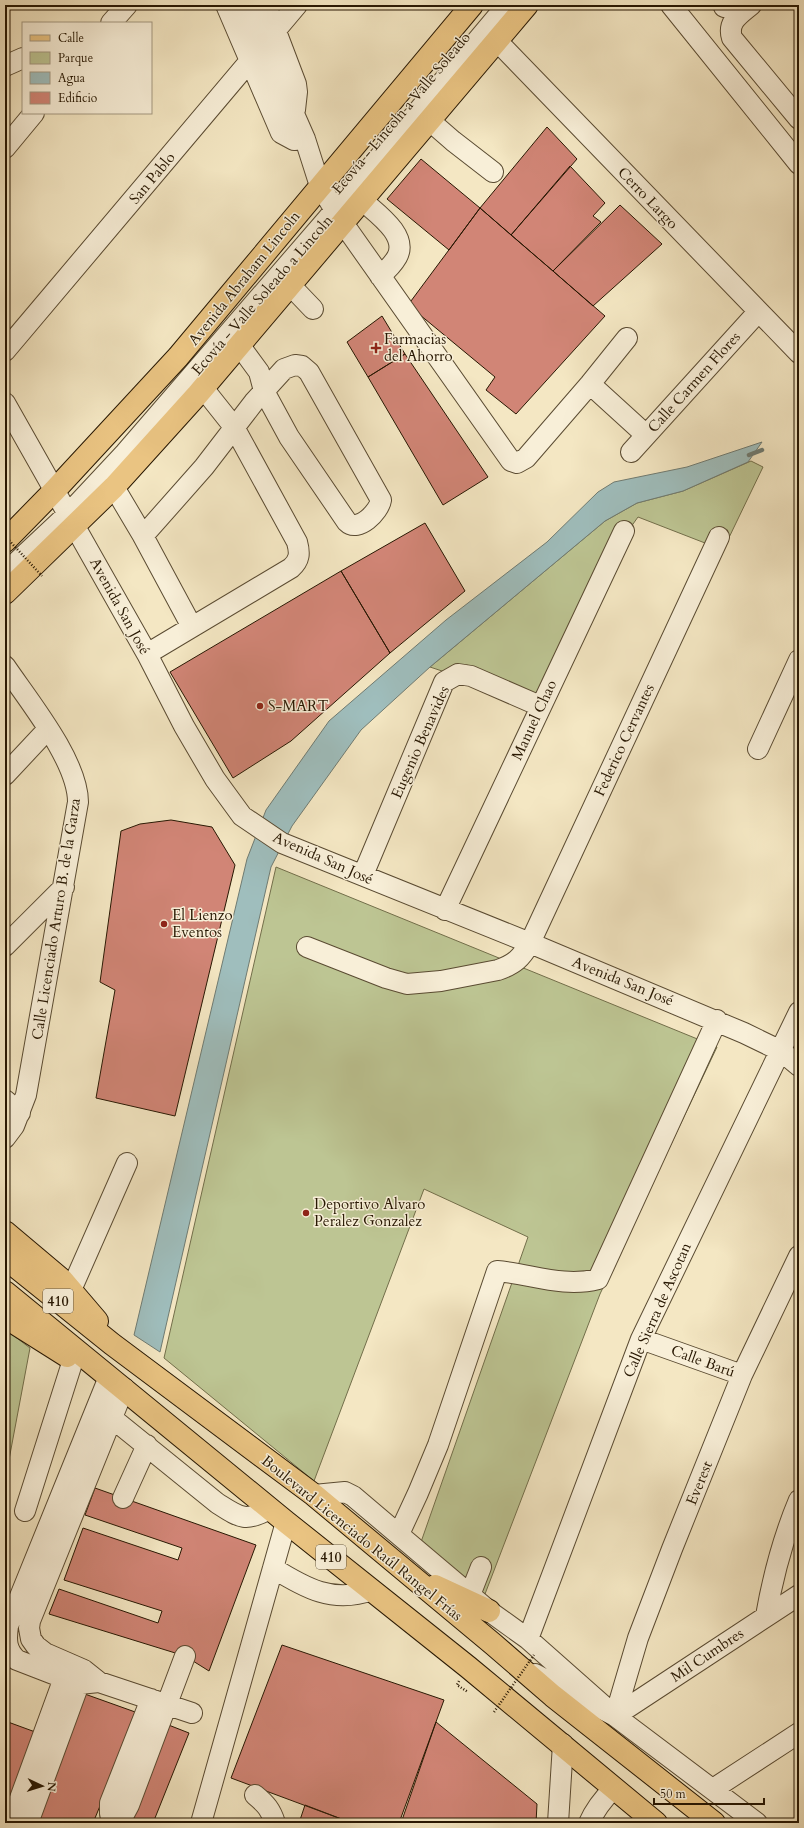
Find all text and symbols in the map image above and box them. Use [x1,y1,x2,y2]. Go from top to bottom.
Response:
legend [22,22,152,114]
street label: Ecovía - Lincoln a Valle Soleado [327,28,475,198]
text: Calle [58,30,84,46]
text: Parque [58,50,93,66]
text: Agua [58,70,86,86]
text: Edificio [58,90,98,106]
street label: San Pablo [124,148,180,208]
street label: Cerro Largo [613,163,683,233]
street label: Avenida Abraham Lincoln [184,206,305,349]
street label: Ecovía - Valle Soleado a Lincoln [187,210,337,379]
street label: Calle Carmen Flores [643,327,745,437]
place label: Farmacias del Ahorro [384,329,453,366]
marker: Farmacias del Ahorro [371,343,381,353]
street label: Avenida San José [85,554,155,658]
street label: Manuel Chao [507,677,561,763]
street label: Federico Cervantes [589,681,659,799]
street label: Eugenio Benavides [386,683,454,801]
place label: S-MART [268,696,328,716]
marker: S-MART [255,701,265,711]
street label: Calle Licenciado Arturo B. de la Garza [27,796,85,1041]
street label: Avenida San José [270,827,377,889]
place label: El Lienzo Eventos [172,905,233,942]
marker: El Lienzo Eventos [159,919,169,929]
street label: Avenida San José [569,952,677,1011]
place label: Deportivo Alvaro Peralez Gonzalez [314,1194,425,1231]
marker: Deportivo Alvaro Peralez Gonzalez [301,1208,311,1218]
street label: Calle Sierra de Ascotan [618,1239,696,1381]
road number: 410 [43,1289,73,1313]
street label: Calle Barú [668,1340,738,1382]
street label: Boulevard Licenciado Raúl Rangel Frías [257,1451,467,1625]
street label: Everest [681,1458,717,1508]
road number: 410 [316,1545,346,1569]
street label: Mil Cumbres [667,1623,747,1687]
north arrow [22,1766,62,1806]
scale bar [654,1780,764,1806]
text: N [44,1781,59,1792]
text: 50 m [660,1786,687,1802]

